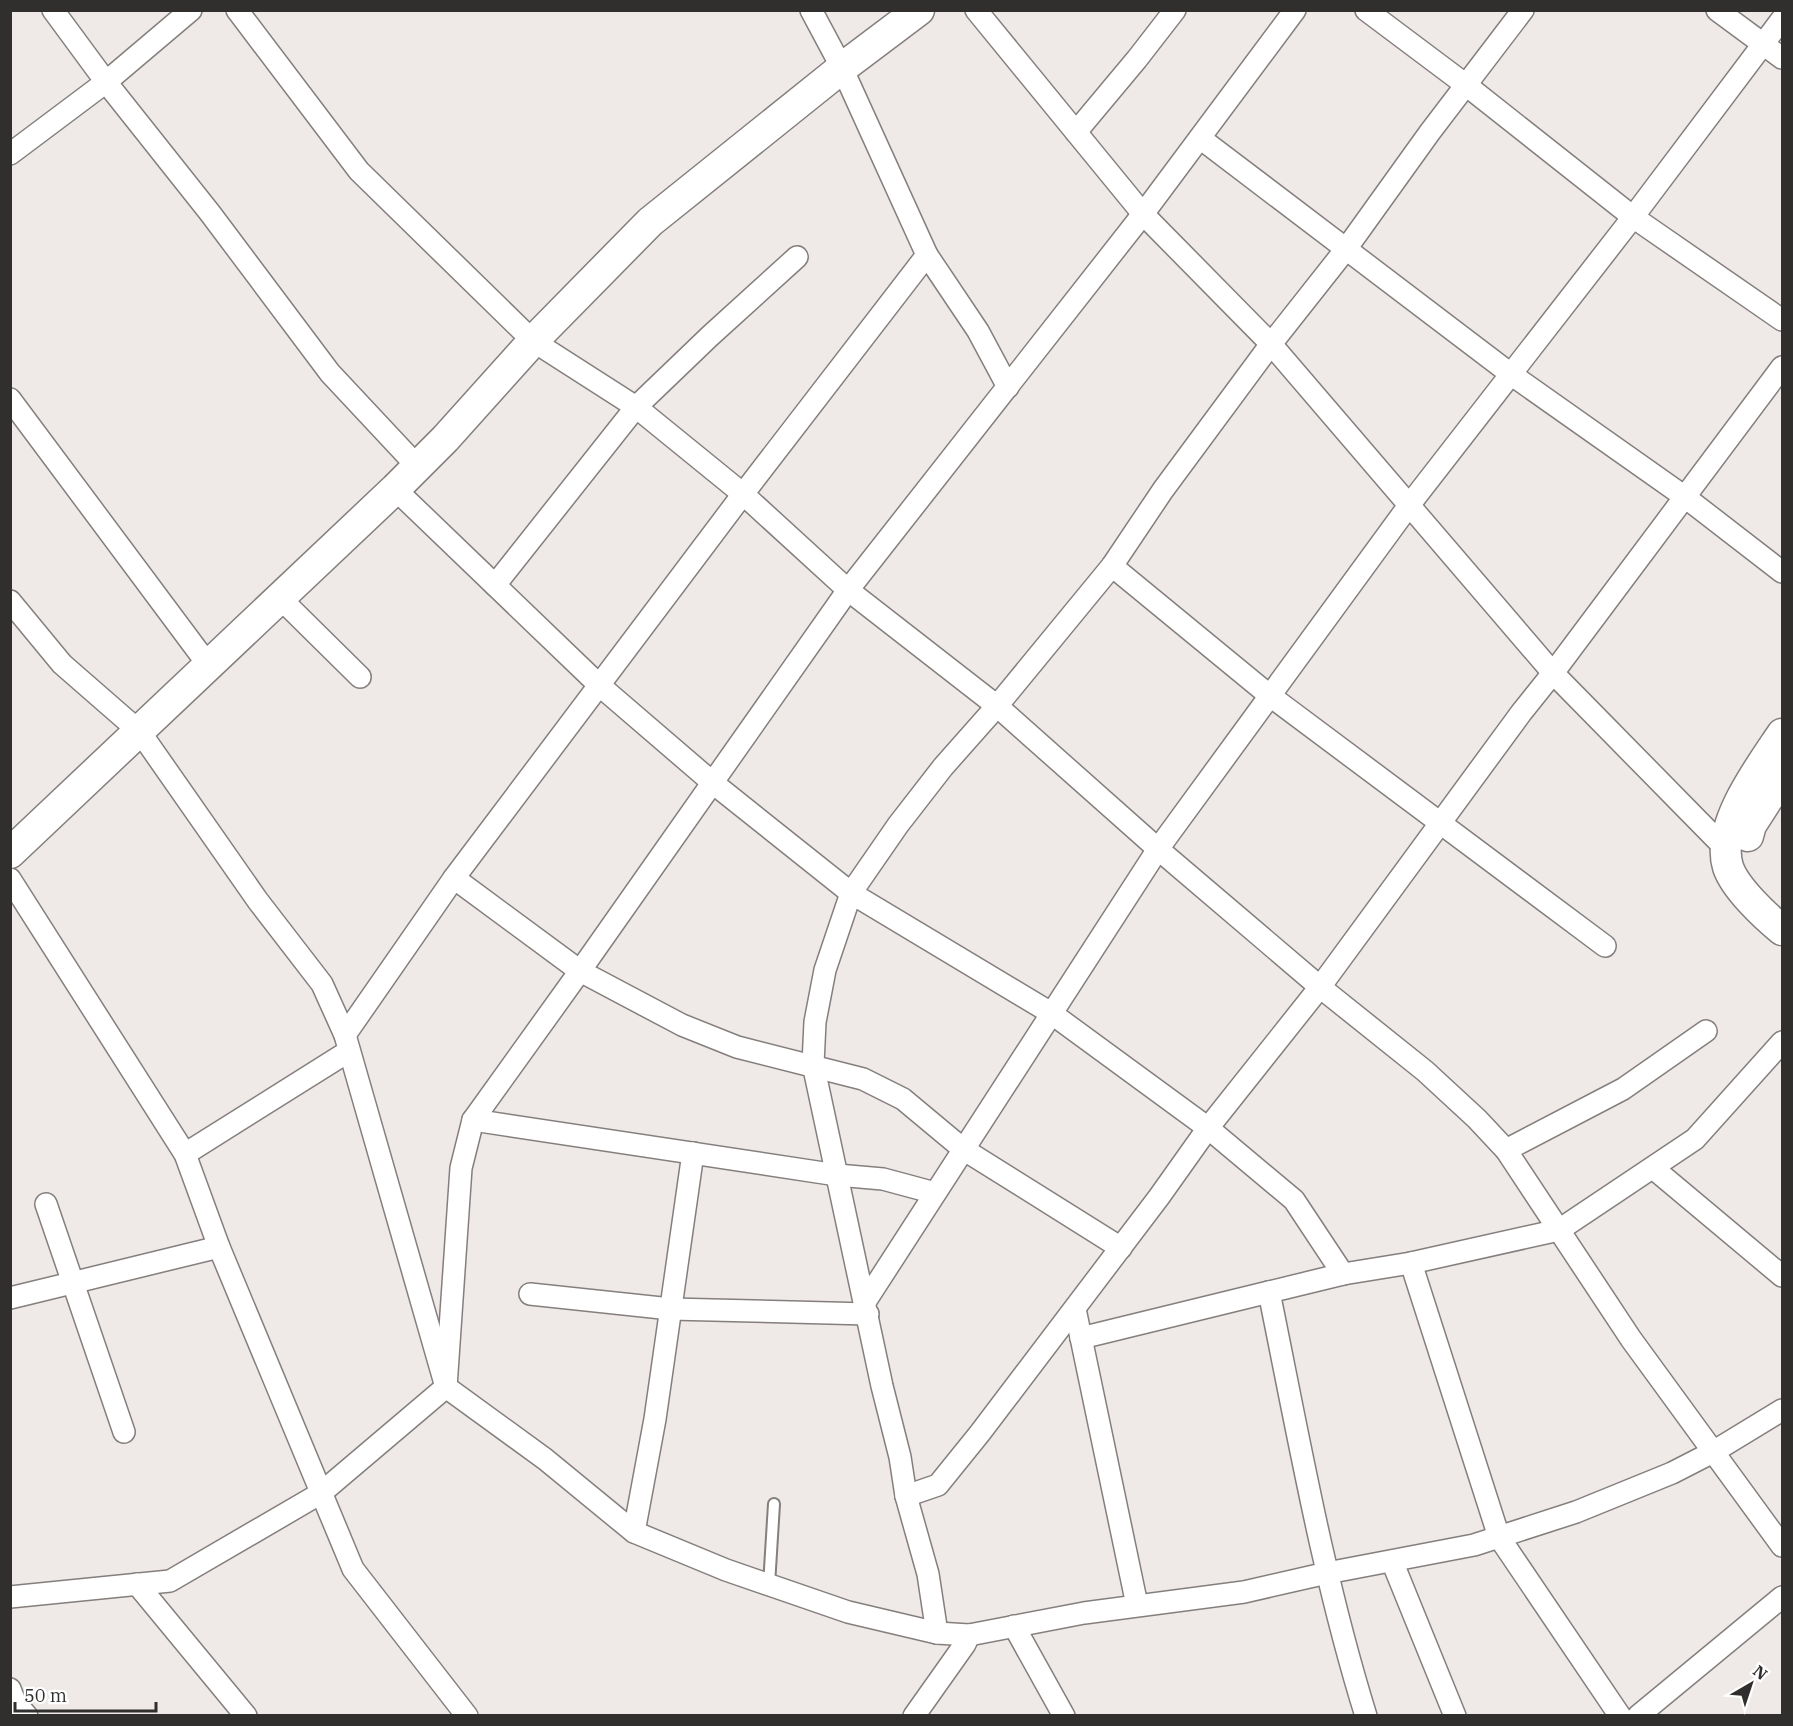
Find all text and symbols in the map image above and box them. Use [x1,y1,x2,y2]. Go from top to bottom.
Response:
north arrow [1721,1654,1781,1714]
text: N [1749,1661,1772,1684]
scale bar [15,1675,156,1713]
text: 50 m [24,1684,67,1707]

